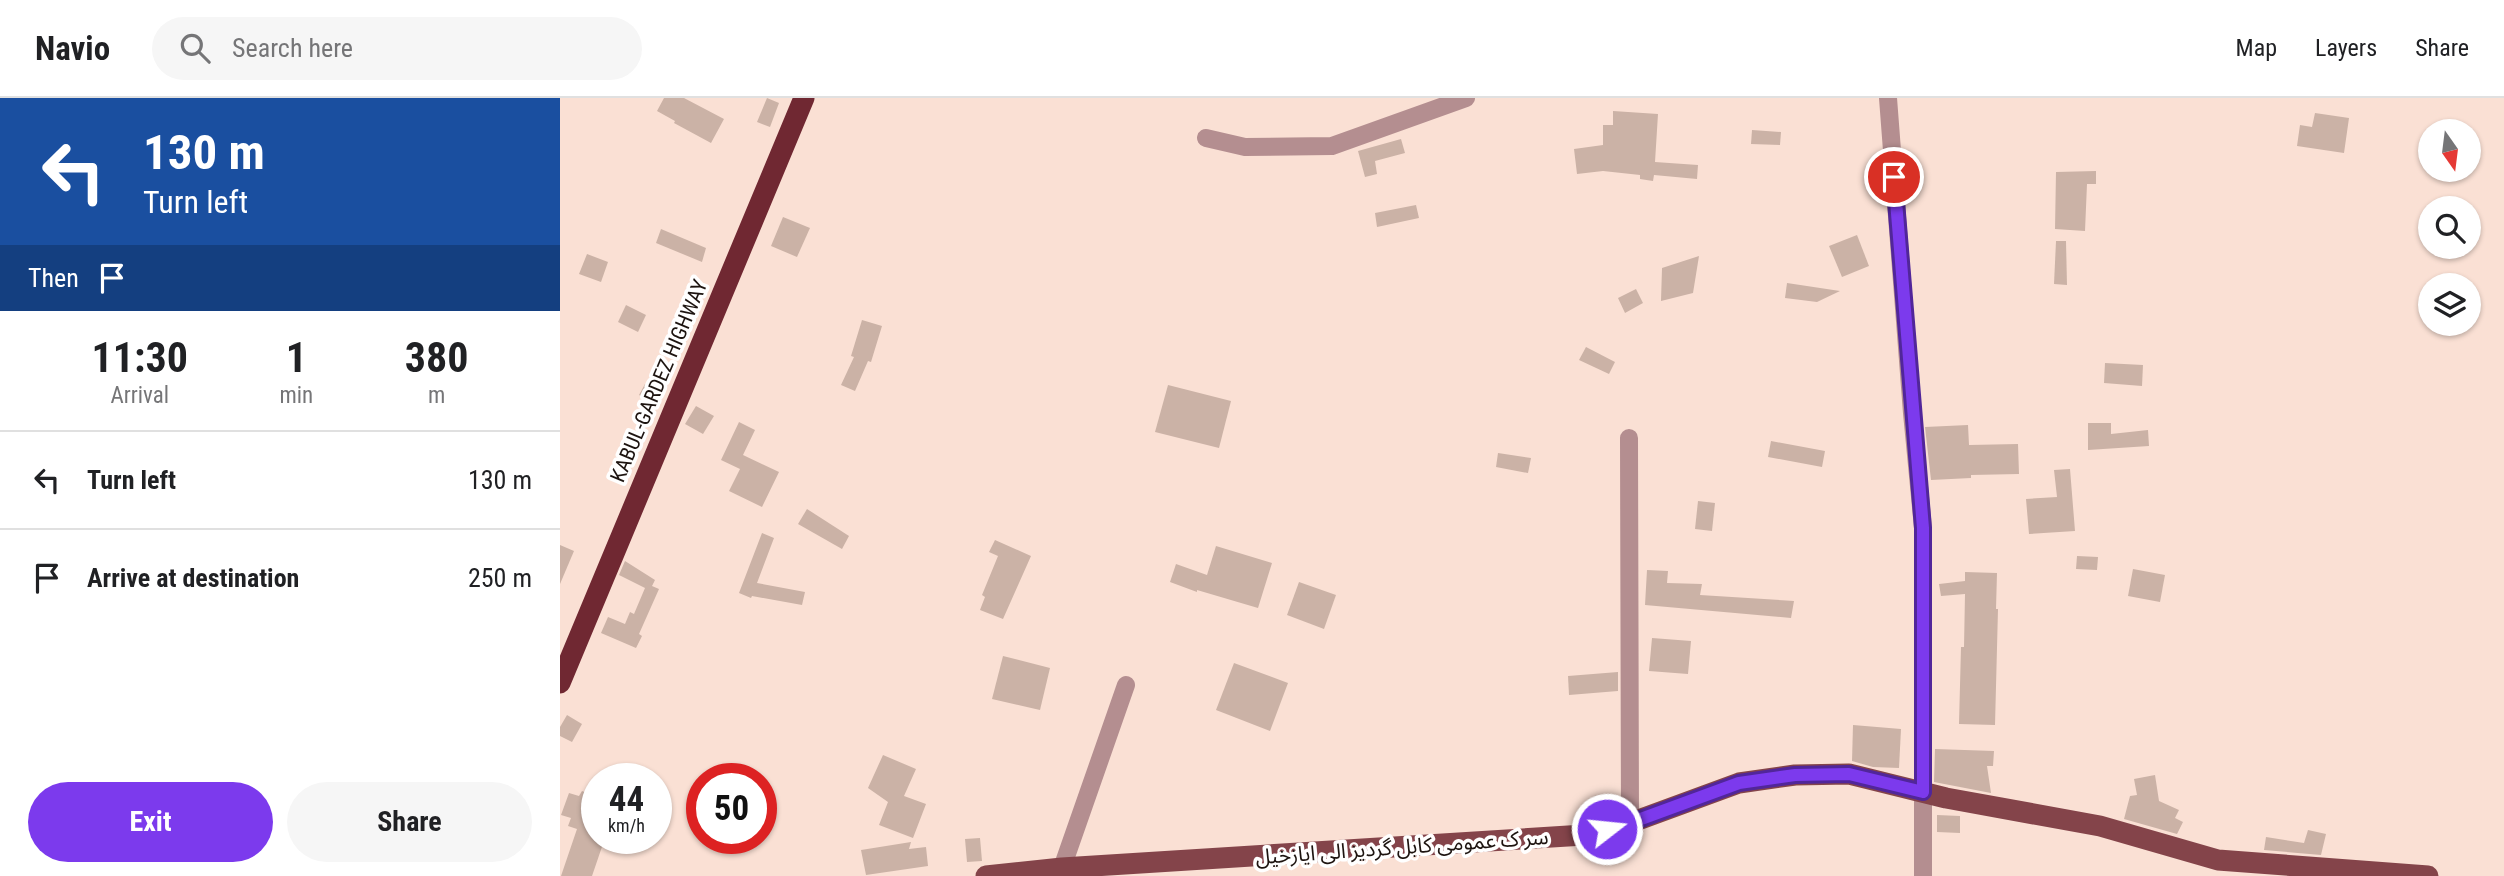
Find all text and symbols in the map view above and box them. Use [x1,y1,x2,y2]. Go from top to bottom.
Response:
search box [152,17,642,80]
text: Navio [35,29,110,68]
icon: search [176,29,214,67]
text: Search here [232,33,353,63]
text: Map [2236,34,2277,62]
text: Layers [2315,34,2377,62]
text: Share [2415,34,2469,62]
north arrow [2418,119,2482,182]
map controls [2418,119,2481,336]
text: 130 m [143,124,265,181]
icon: left [28,126,119,217]
pin [1864,147,1924,207]
icon: arrive [1875,158,1913,196]
text: Turn left [143,183,248,221]
button: search [2418,196,2481,259]
icon: arrive [93,259,131,297]
text: Then [28,263,79,293]
button: layers [2418,273,2481,336]
street label: KABUL-GARDEZ HIGHWAY [605,276,713,486]
text: 11:30 [92,333,188,382]
text: 1 [286,333,307,382]
text: 380 [405,333,468,382]
text: Arrival [110,382,169,409]
text: min [279,382,313,409]
text: m [428,382,445,409]
icon: left [28,461,66,499]
text: Turn left [87,465,176,495]
text: 130 m [468,465,532,495]
icon: arrive [28,559,66,597]
text: Arrive at destination [87,563,299,593]
text: 250 m [468,563,532,593]
speed limit sign: 50 [686,763,777,854]
text: 44 [609,779,644,820]
button: Exit [28,782,273,862]
button: Share [287,782,532,862]
position arrow [1570,792,1644,866]
text: km/h [608,815,645,836]
street label: سر ک عمومی کابل گردیز الی ایازخیل [1255,825,1549,869]

